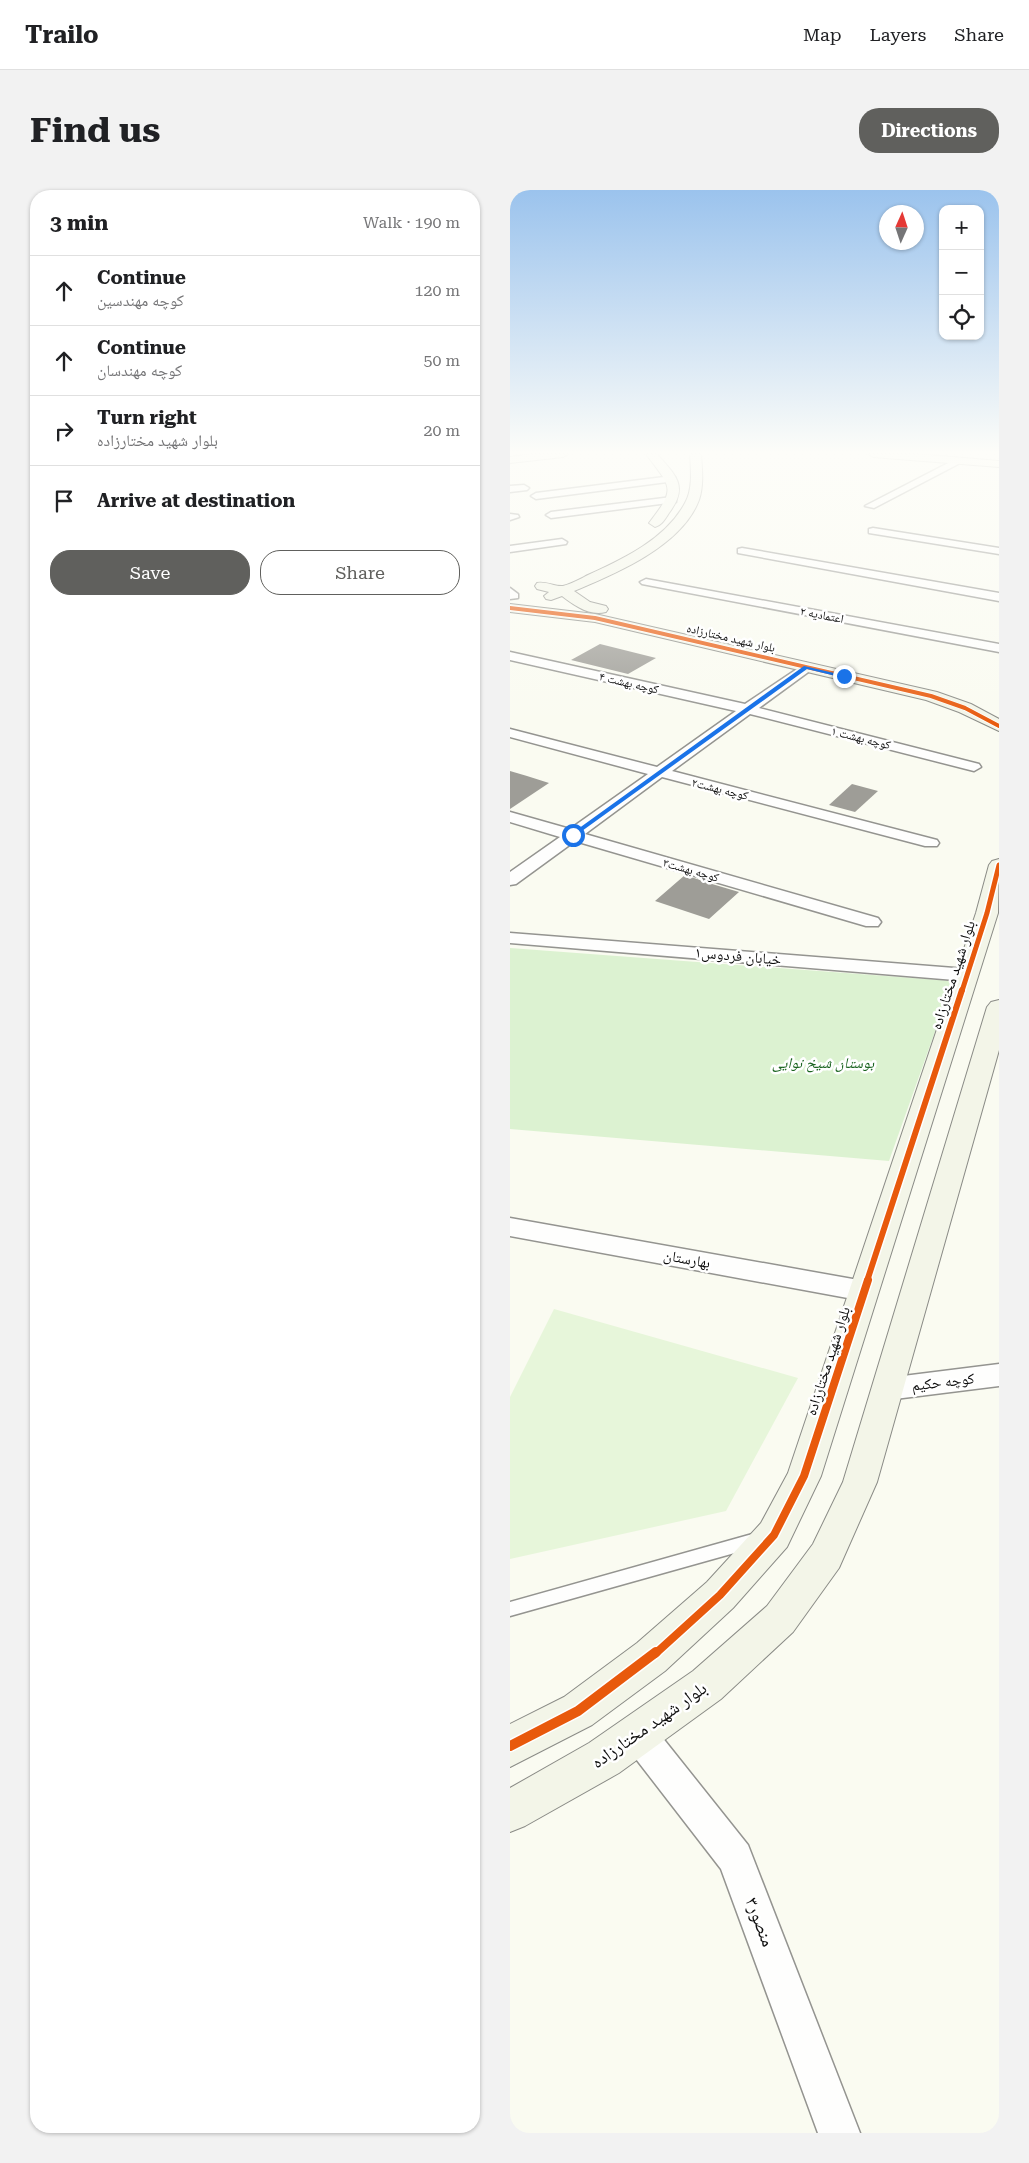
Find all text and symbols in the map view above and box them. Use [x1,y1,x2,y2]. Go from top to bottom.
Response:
text: Trailo [25,21,99,49]
text: Map [803,24,842,45]
text: Layers [870,24,926,45]
text: Share [954,24,1004,45]
button: Directions [859,108,999,153]
text: Find us [30,110,160,151]
north arrow [879,205,924,250]
map controls [939,205,984,340]
button: + [939,205,984,250]
text: 3 min [50,211,108,235]
text: Walk · 190 m [363,213,460,232]
button: − [939,250,984,295]
text: Continue [97,266,186,289]
icon: ahead [50,277,78,305]
text: 120 m [414,281,460,300]
text: کوچه مهندسین [97,291,184,310]
button: locate [939,295,984,340]
text: Continue [97,336,186,359]
icon: ahead [50,347,78,375]
text: 50 m [423,351,460,370]
text: کوچه مهندسان [97,361,182,380]
text: Turn right [97,406,197,429]
icon: right [50,417,78,445]
text: 20 m [423,421,460,440]
text: بلوار شهید مختارزاده [97,431,218,450]
icon: arrive [50,487,78,515]
text: Arrive at destination [97,489,295,512]
button: Save [50,550,250,595]
button: Share [260,550,460,595]
street label: اعتمادیه ۲ [799,604,845,626]
street label: بلوار شهید مختارزاده [685,621,777,655]
route end [833,665,856,688]
street label: کوچه بهشت ۴ [598,669,660,697]
street label: کوچه بهشت ۱ [830,724,892,753]
street label: کوچه بهشت۲ [690,775,750,803]
route start [562,824,585,847]
street label: کوچه بهشت۳ [661,855,721,885]
street label: بلوار شهید مختارزاده [927,918,979,1032]
street label: خیابان فردوس۱ [694,943,782,970]
park label: بوستان شیخ نوایی [772,1054,875,1073]
street label: بهارستان [662,1246,712,1273]
street label: بلوار شهید مختارزاده [802,1304,854,1418]
street label: کوچه حکیم [911,1369,976,1396]
street label: بلوار شهید مختارزاده [587,1677,711,1773]
street label: منصور۳ [742,1894,779,1949]

